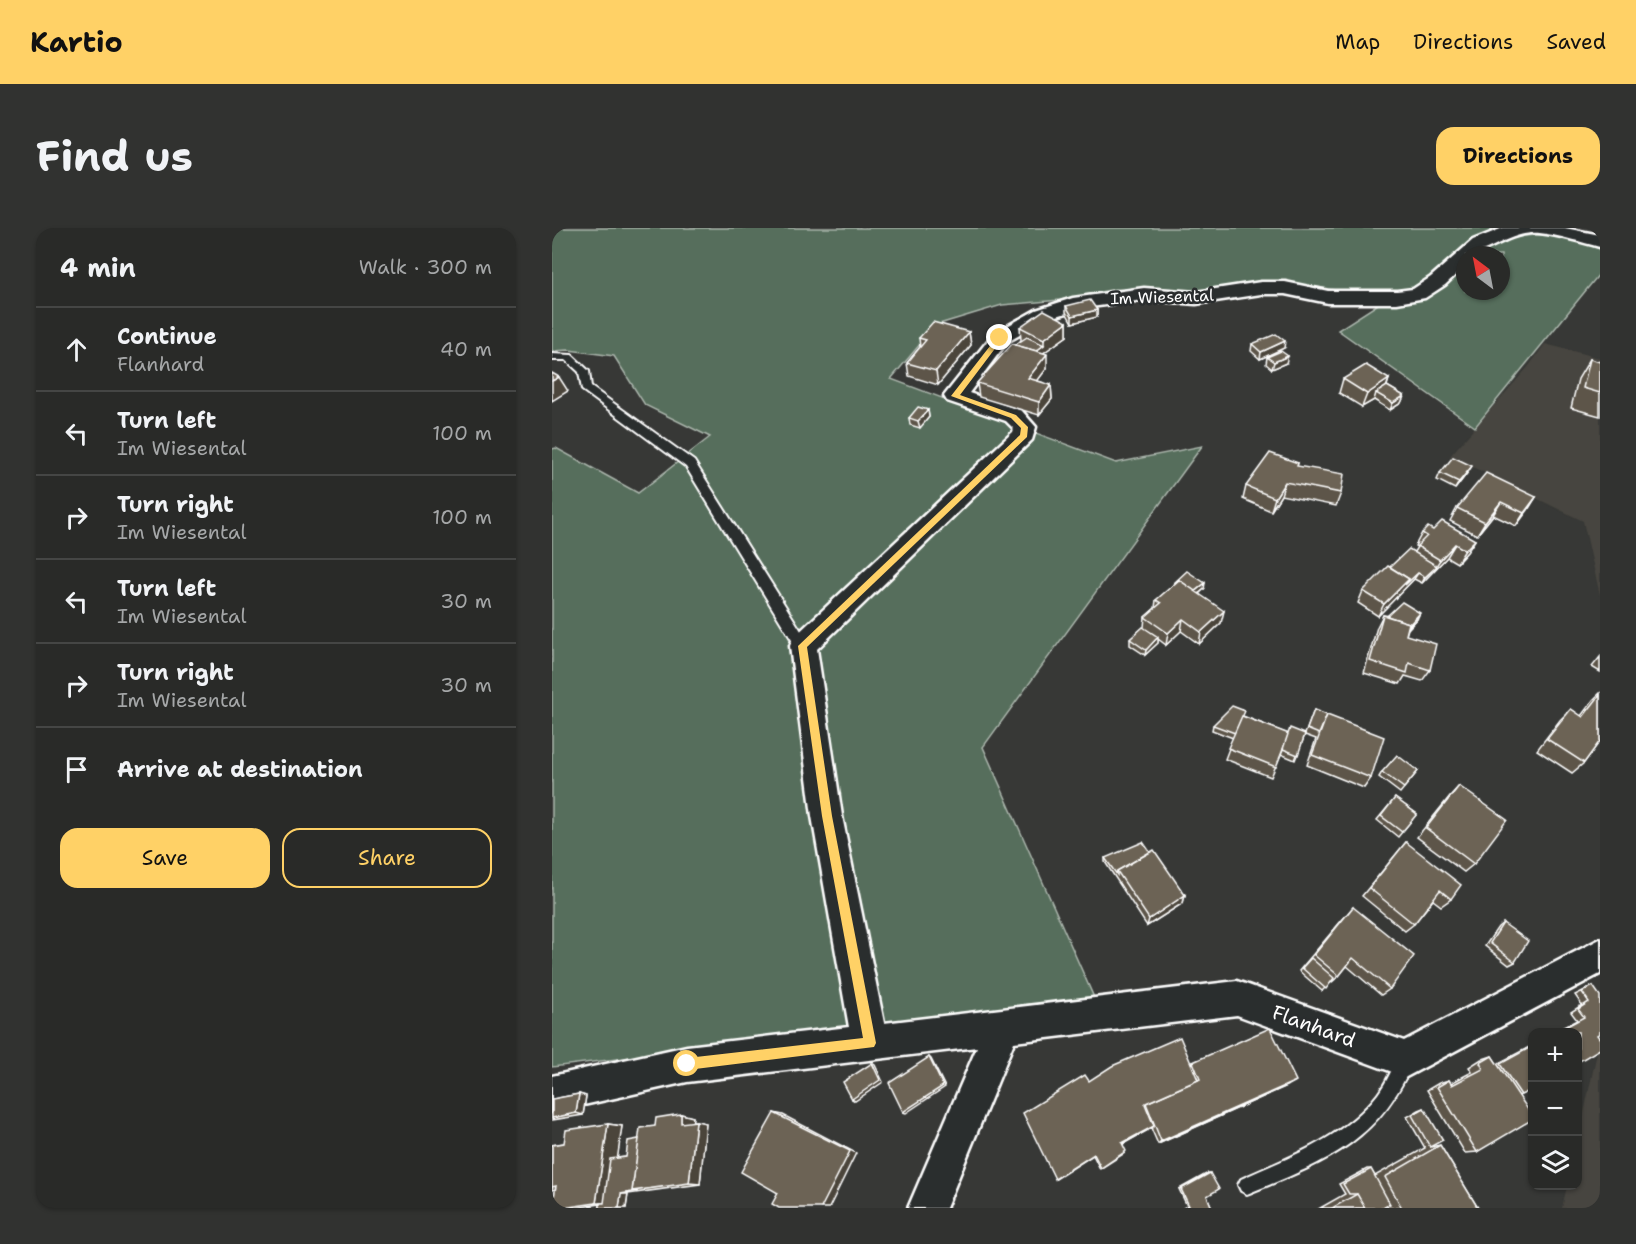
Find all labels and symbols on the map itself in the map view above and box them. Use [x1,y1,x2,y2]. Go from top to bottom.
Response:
north arrow [1456,246,1510,300]
street label: Im Wiesental [1110,285,1214,309]
route end [986,324,1012,350]
street label: Flanhard [1269,999,1360,1053]
route start [673,1050,699,1076]

